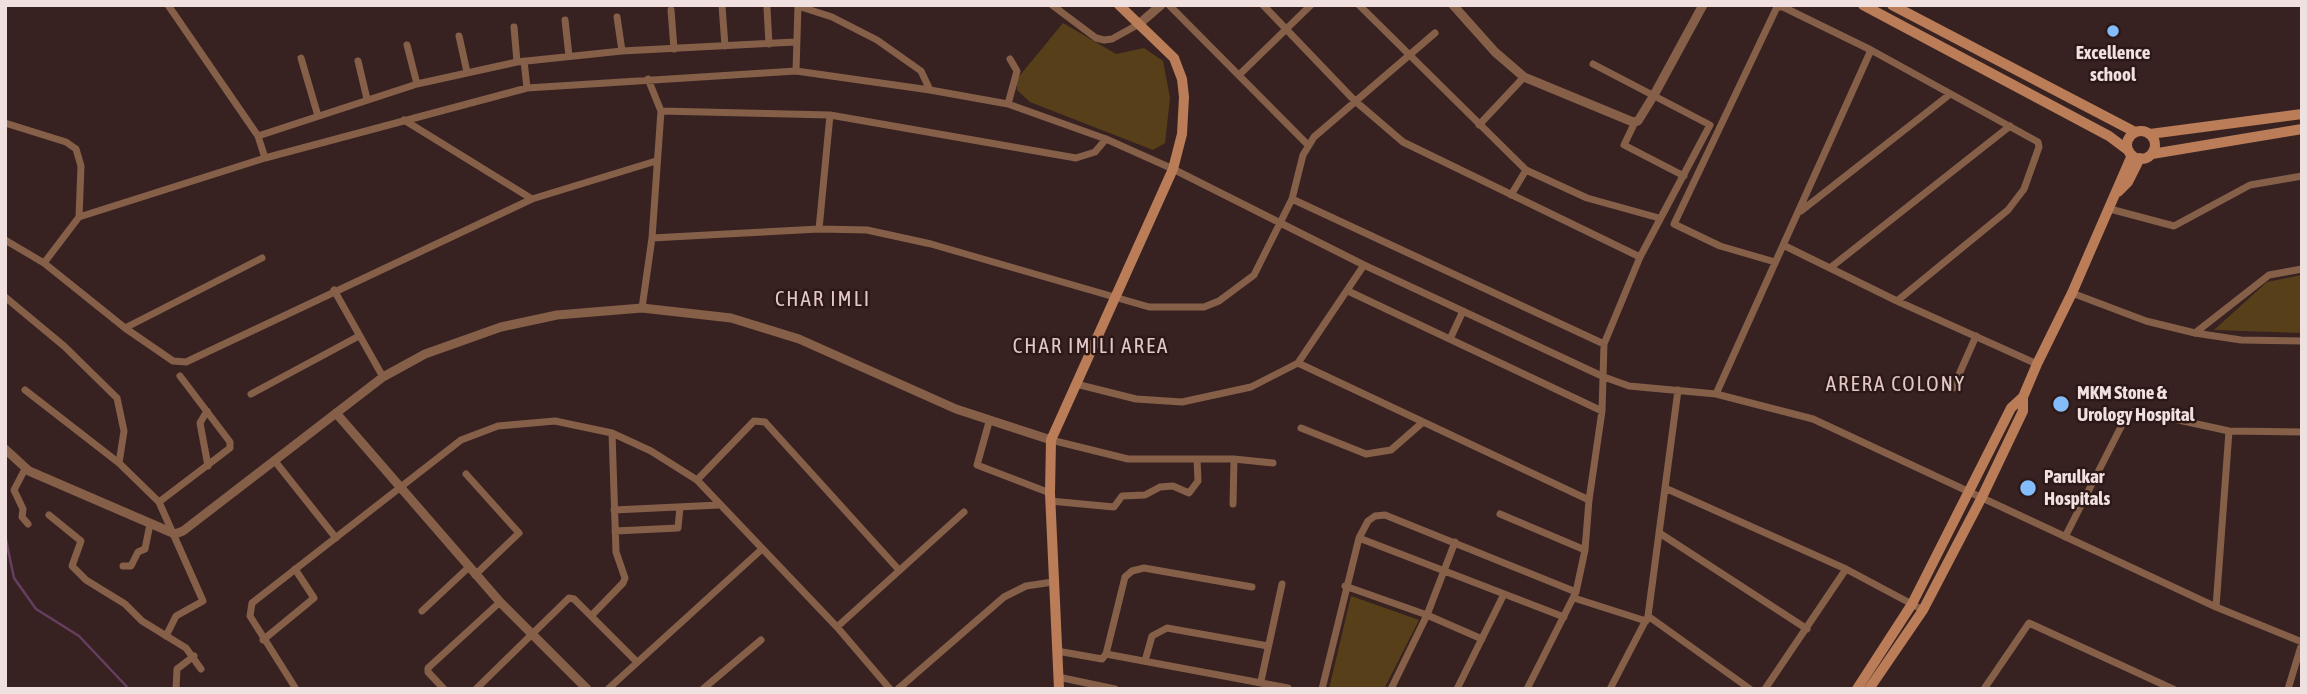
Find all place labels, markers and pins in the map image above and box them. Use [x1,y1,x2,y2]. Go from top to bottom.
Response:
marker: Excellence school [2105,23,2121,39]
place label: Excellence school [2076,42,2150,86]
place label: MKM Stone & Urology Hospital [2077,382,2195,426]
marker: MKM Stone & Urology Hospital [2051,394,2071,414]
place label: Parulkar Hospitals [2044,466,2110,510]
marker: Parulkar Hospitals [2018,478,2038,498]

